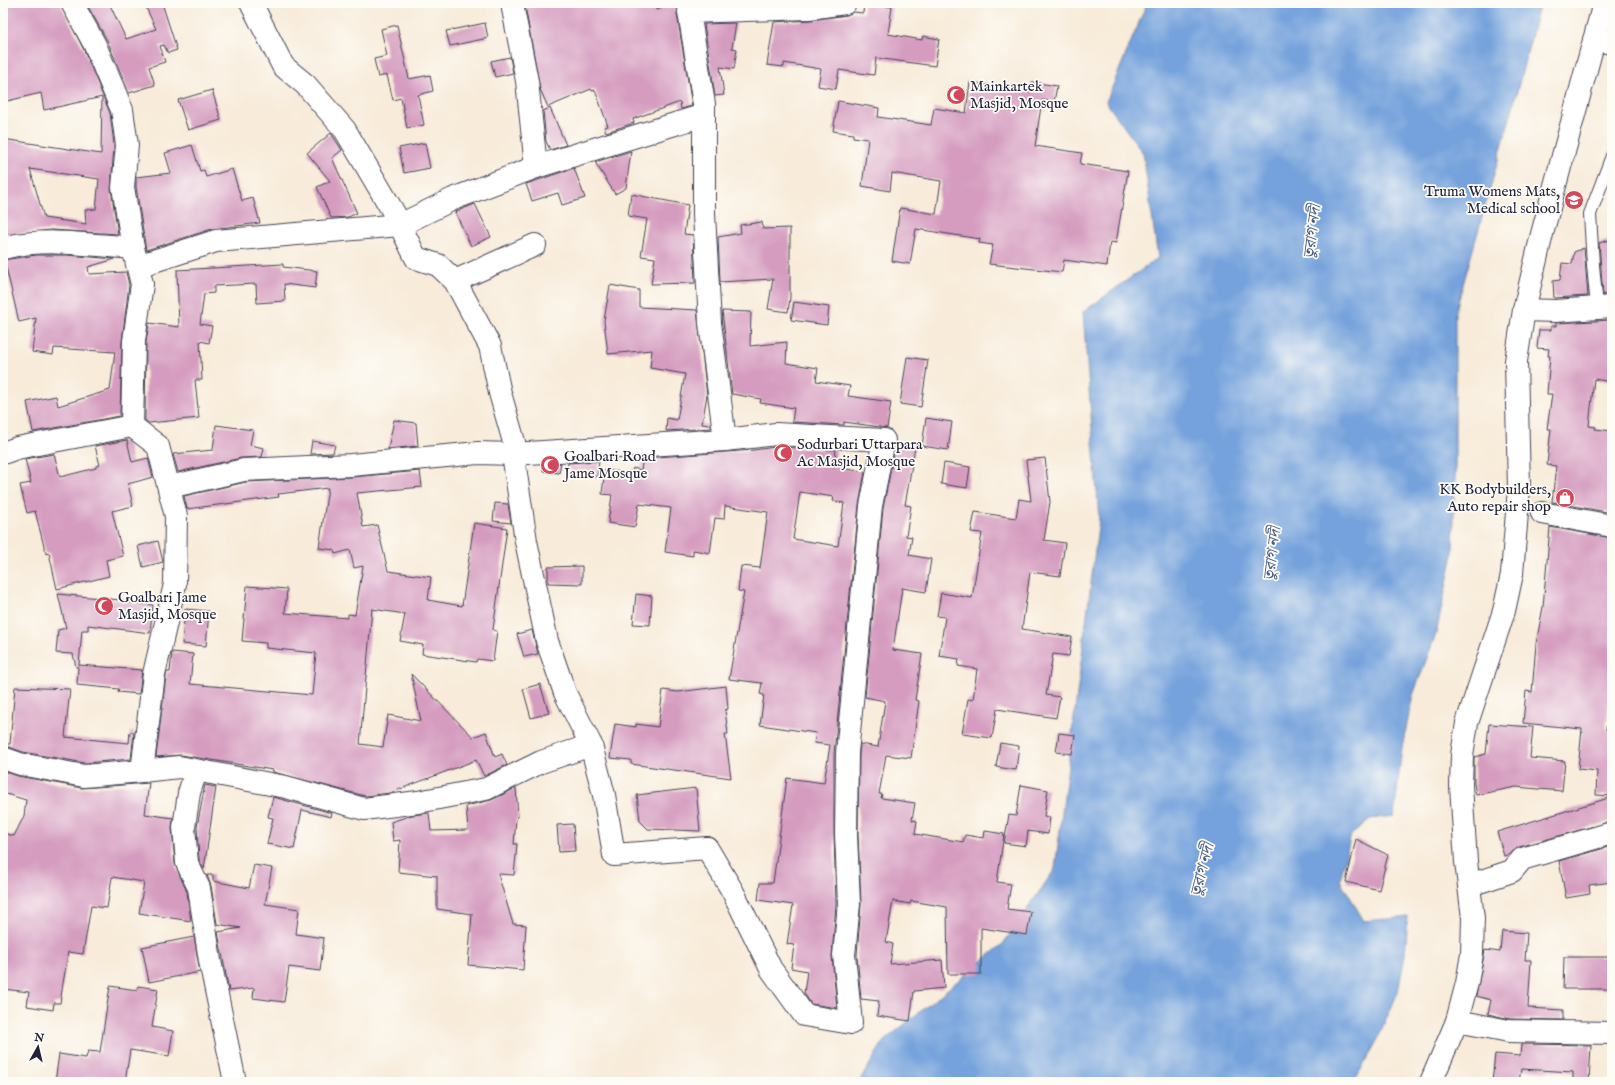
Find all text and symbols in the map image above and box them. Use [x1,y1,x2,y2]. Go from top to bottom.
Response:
place label: Mainkartek Masjid, Mosque [970,77,1068,113]
mosque icon: Mainkartek Masjid, Mosque [945,84,967,106]
place label: Truma Womens Mats, Medical school [1424,182,1561,218]
school or university icon: Truma Womens Mats, Medical school [1563,189,1585,211]
water label: তুরাগ নদী [1299,202,1326,260]
place label: Sodurbari Uttarpara Ac Masjid, Mosque [796,435,923,471]
mosque icon: Sodurbari Uttarpara Ac Masjid, Mosque [772,442,794,464]
place label: Goalbari Road Jame Mosque [562,447,657,483]
mosque icon: Goalbari Road Jame Mosque [539,454,561,476]
place label: KK Bodybuilders, Auto repair shop [1439,480,1551,516]
shop icon: KK Bodybuilders, Auto repair shop [1554,487,1576,509]
water label: তুরাগ নদী [1259,524,1286,582]
place label: Goalbari Jame Masjid, Mosque [118,588,216,624]
mosque icon: Goalbari Jame Masjid, Mosque [93,595,115,617]
water label: তুরাগ নদী [1186,839,1220,899]
north arrow [18,1027,58,1067]
text: N [33,1030,45,1046]

